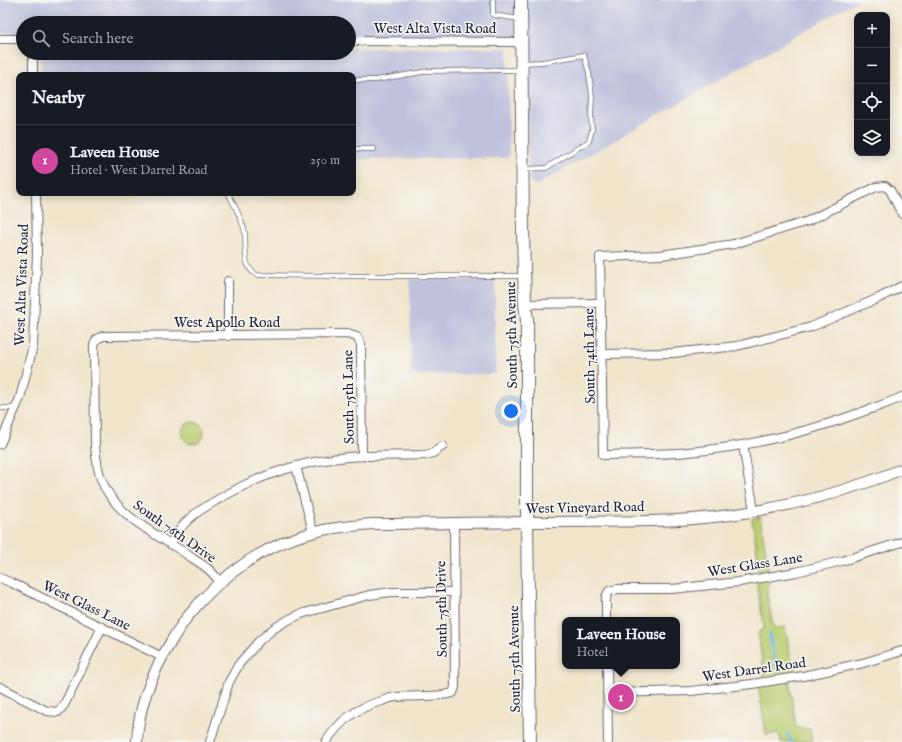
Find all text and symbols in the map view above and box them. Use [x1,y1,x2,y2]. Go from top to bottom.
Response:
map controls [854,12,890,156]
button: + [854,12,890,48]
search box [16,16,356,60]
street label: West Alta Vista Road [374,20,497,38]
icon: search [30,27,52,49]
text: Search here [62,29,133,48]
button: − [854,48,890,84]
button: locate [854,84,890,120]
text: Nearby [32,88,85,109]
button: layers [854,120,890,156]
text: Laveen House [70,143,159,162]
text: 1 [43,152,47,169]
text: 250 m [310,152,340,169]
text: Hotel · West Darrel Road [70,162,207,179]
street label: West Alta Vista Road [11,223,33,347]
street label: South 75th Avenue [502,281,522,389]
street label: South 74th Lane [580,307,600,404]
street label: West Apollo Road [174,314,281,332]
street label: South 75th Lane [339,349,359,444]
your location [501,401,521,421]
street label: South 76th Drive [129,496,220,568]
street label: West Vineyard Road [525,498,645,518]
street label: West Glass Lane [707,549,804,581]
street label: South 75th Drive [432,560,452,658]
street label: West Glass Lane [40,577,134,635]
street label: South 75th Avenue [505,605,525,713]
popup [562,617,680,669]
text: Laveen House [576,625,666,644]
text: Hotel [576,644,608,661]
street label: West Darrel Road [701,654,808,686]
pin: 1 [608,682,634,712]

